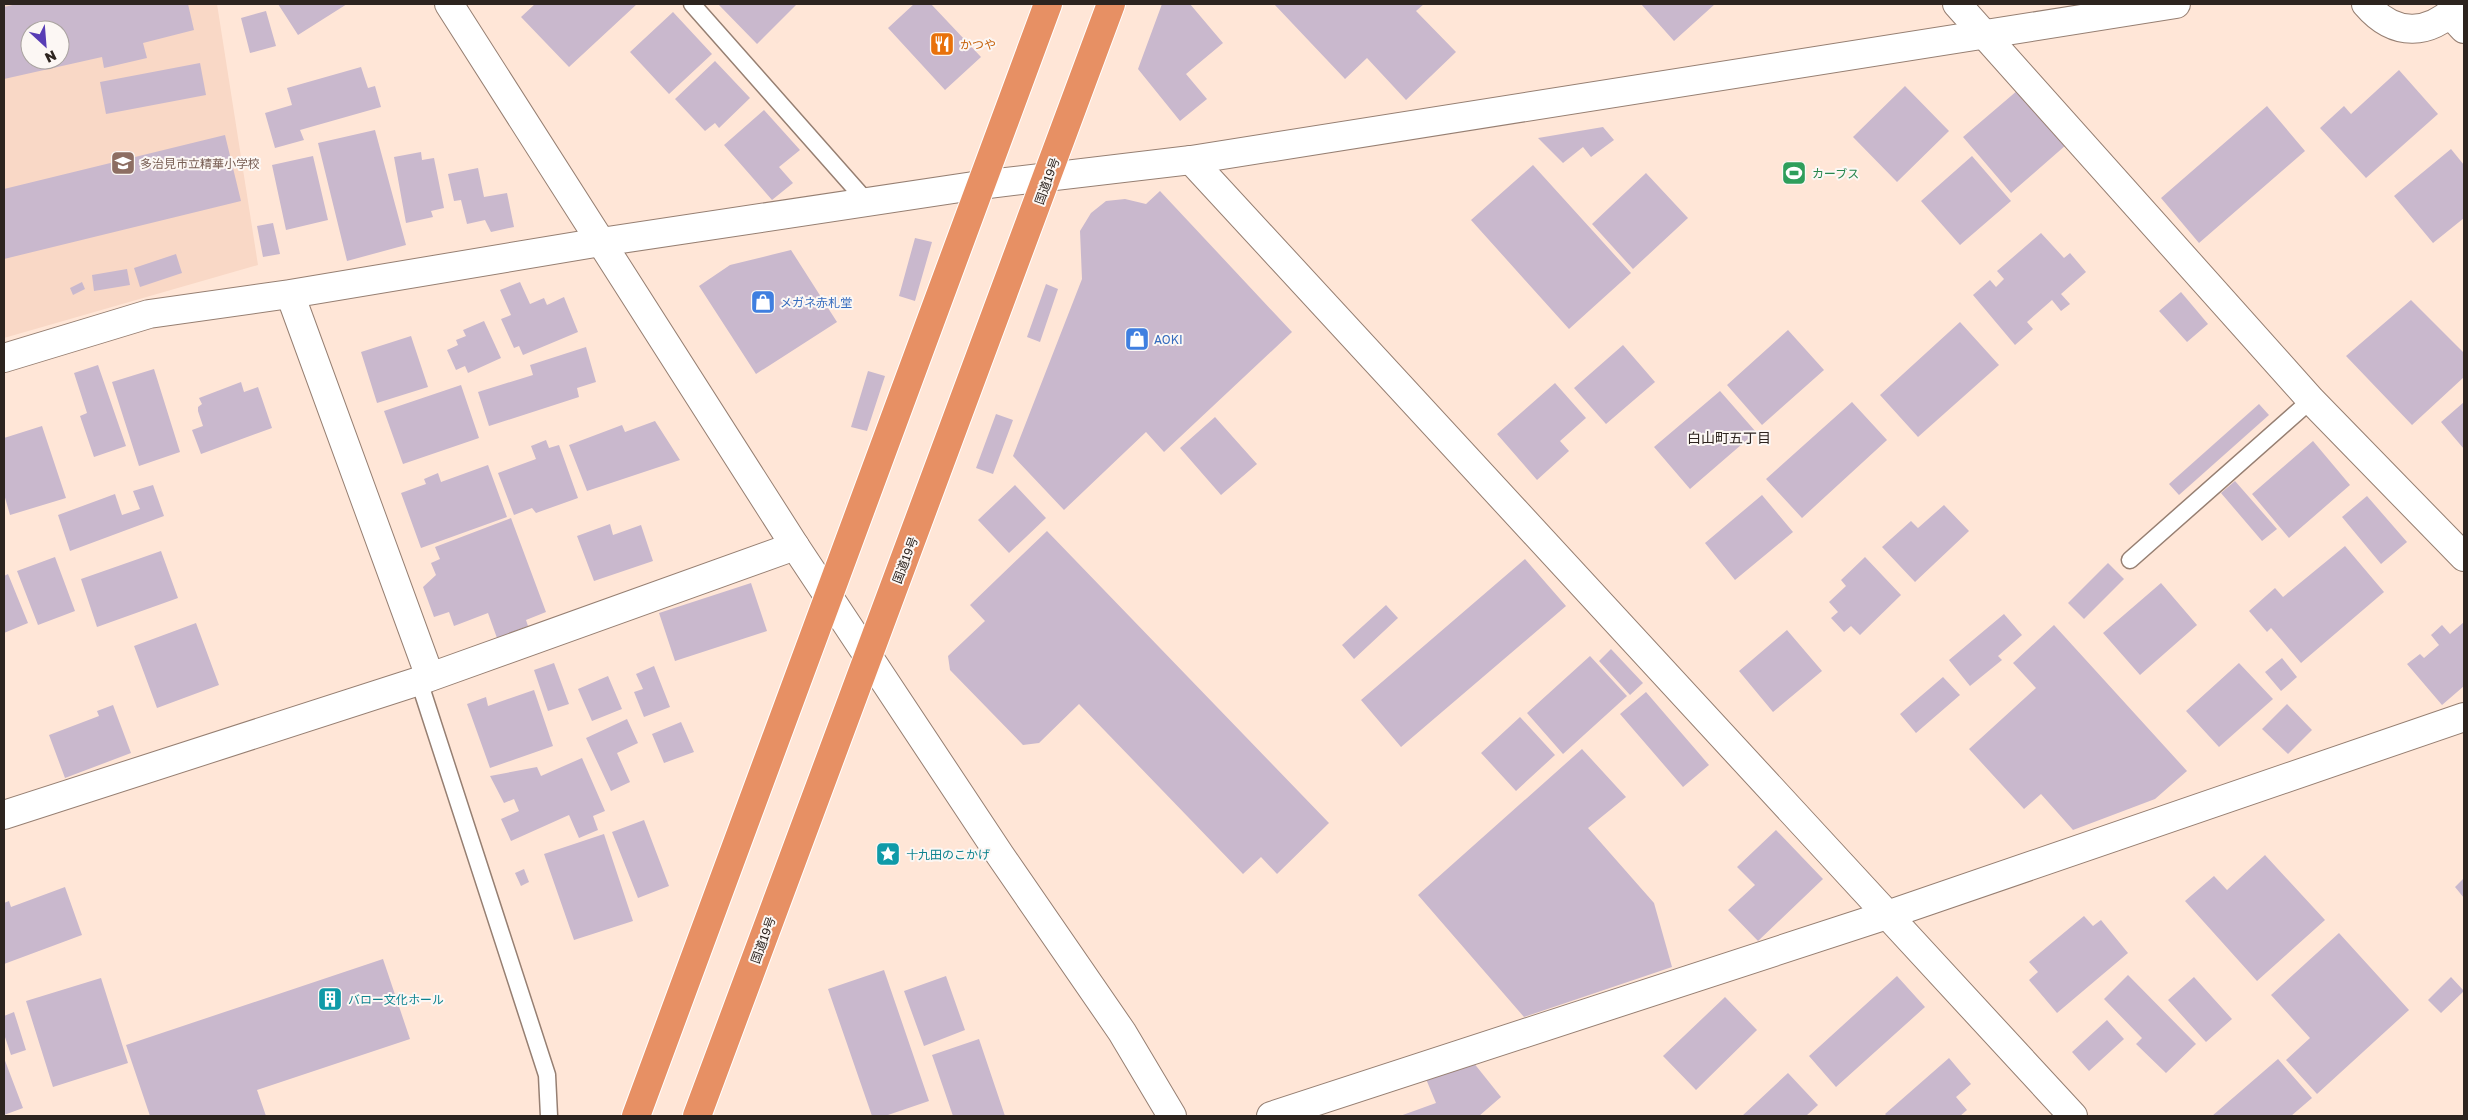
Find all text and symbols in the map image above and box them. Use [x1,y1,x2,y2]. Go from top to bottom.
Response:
north arrow [20,20,70,70]
restaurant icon: かつや [929,31,955,57]
place label: かつや [960,37,996,52]
text: N [42,47,59,67]
school or university icon: 多治見市立精華小学校 [110,150,136,176]
street label: 国道19号 [1032,155,1062,207]
place label: 多治見市立精華小学校 [140,156,260,171]
sports icon: カーブス [1781,160,1807,186]
place label: カーブス [1812,166,1859,181]
shop icon: メガネ赤札堂 [750,289,776,315]
place label: メガネ赤札堂 [780,295,852,310]
shop icon: AOKI [1124,326,1150,352]
place label: AOKI [1154,332,1183,347]
district label: 白山町五丁目 [1687,429,1771,446]
street label: 国道19号 [889,534,921,586]
place icon: 十九田のこかげ [875,841,901,867]
place label: 十九田のこかげ [906,847,990,862]
street label: 国道19号 [748,914,778,966]
building icon: バロー文化ホール [317,986,343,1012]
place label: バロー文化ホール [348,992,444,1007]

